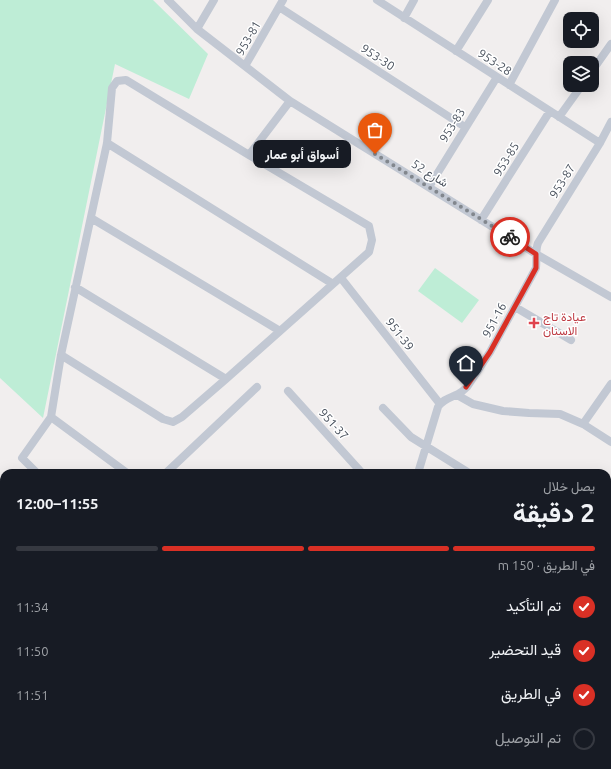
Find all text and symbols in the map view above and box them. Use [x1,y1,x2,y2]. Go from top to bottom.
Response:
map controls [563,12,599,92]
button: locate [563,12,599,48]
street label: 953-81 [233,19,263,57]
street label: 953-30 [359,41,397,73]
street label: 953-28 [476,46,514,78]
button: layers [563,56,599,92]
street label: 953-83 [437,106,467,144]
pin [358,113,392,154]
icon: bag [364,119,386,141]
callout: أسواق أبو عمار [253,140,351,168]
street label: 953-85 [491,140,521,178]
text: أسواق أبو عمار [265,147,339,161]
street label: شارع 52 [408,157,451,192]
street label: 953-87 [547,162,577,200]
courier [490,217,530,257]
icon: bike [499,226,521,248]
street label: 951-16 [480,300,509,340]
place label: عيادة تاج الاسنان [543,310,586,338]
street label: 951-39 [383,315,417,353]
marker: عيادة تاج الاسنان [528,317,540,329]
pin [449,346,483,387]
icon: home [455,352,477,374]
street label: 951-37 [317,406,351,442]
text: يصل خلال [543,479,595,493]
text: 11:55–12:00 [16,495,99,512]
text: 2 دقيقة [513,498,595,527]
text: في الطريق · 150 m [498,558,595,572]
icon: check [573,596,595,618]
text: تم التأكيد [506,597,561,614]
text: 11:34 [16,600,49,614]
icon: check [573,640,595,662]
text: قيد التحضير [489,641,561,658]
text: 11:50 [16,644,49,658]
icon: check [573,684,595,706]
text: في الطريق [501,685,561,702]
text: 11:51 [16,688,49,702]
text: تم التوصيل [495,729,561,746]

